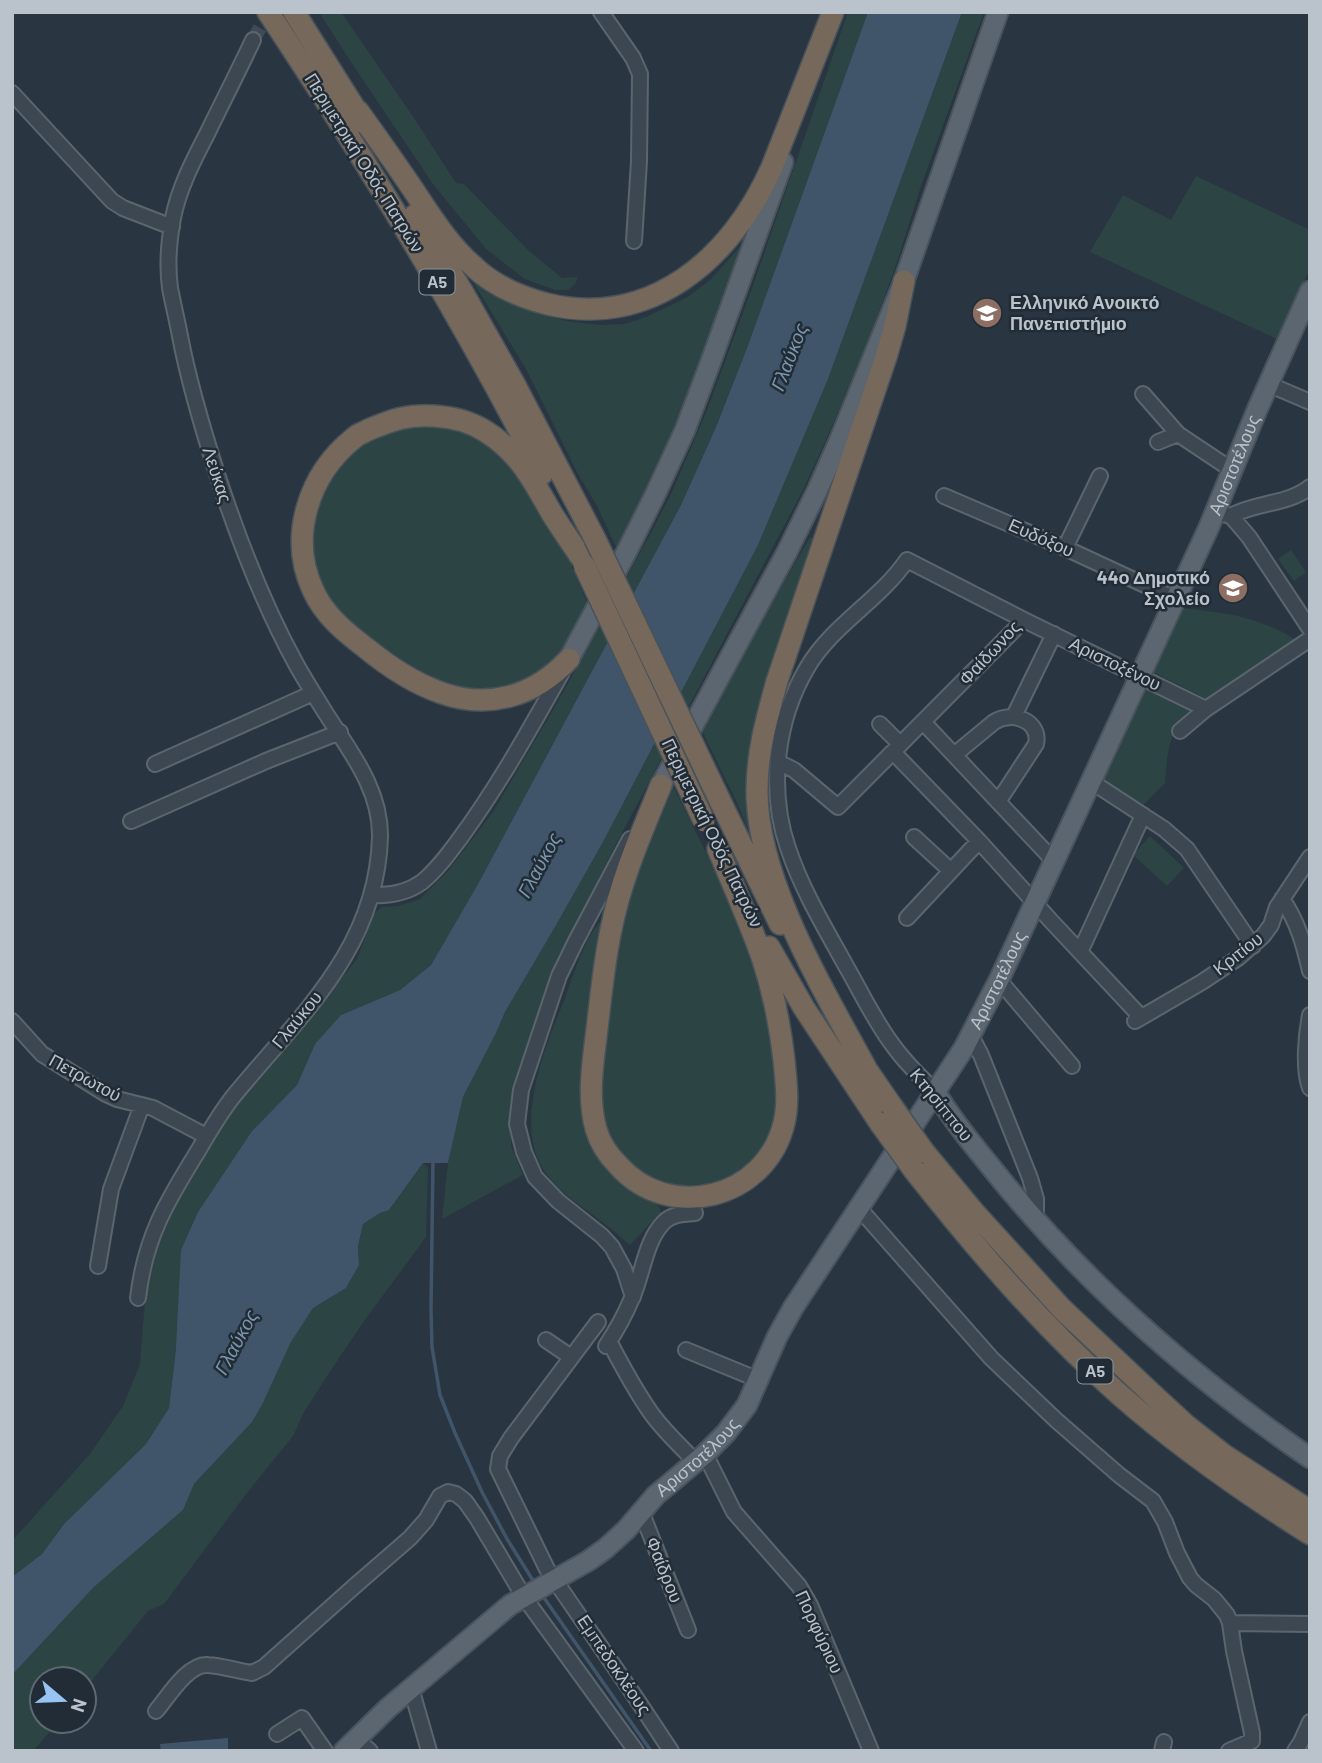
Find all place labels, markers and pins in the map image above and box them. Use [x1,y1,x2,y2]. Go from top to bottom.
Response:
place label: Ελληνικό Ανοικτό Πανεπιστήμιο [1010,291,1159,334]
school or university icon: Ελληνικό Ανοικτό Πανεπιστήμιο [970,296,1004,330]
place label: 44ο Δημοτικό Σχολείο [1097,566,1210,609]
school or university icon: 44ο Δημοτικό Σχολείο [1216,571,1250,605]

